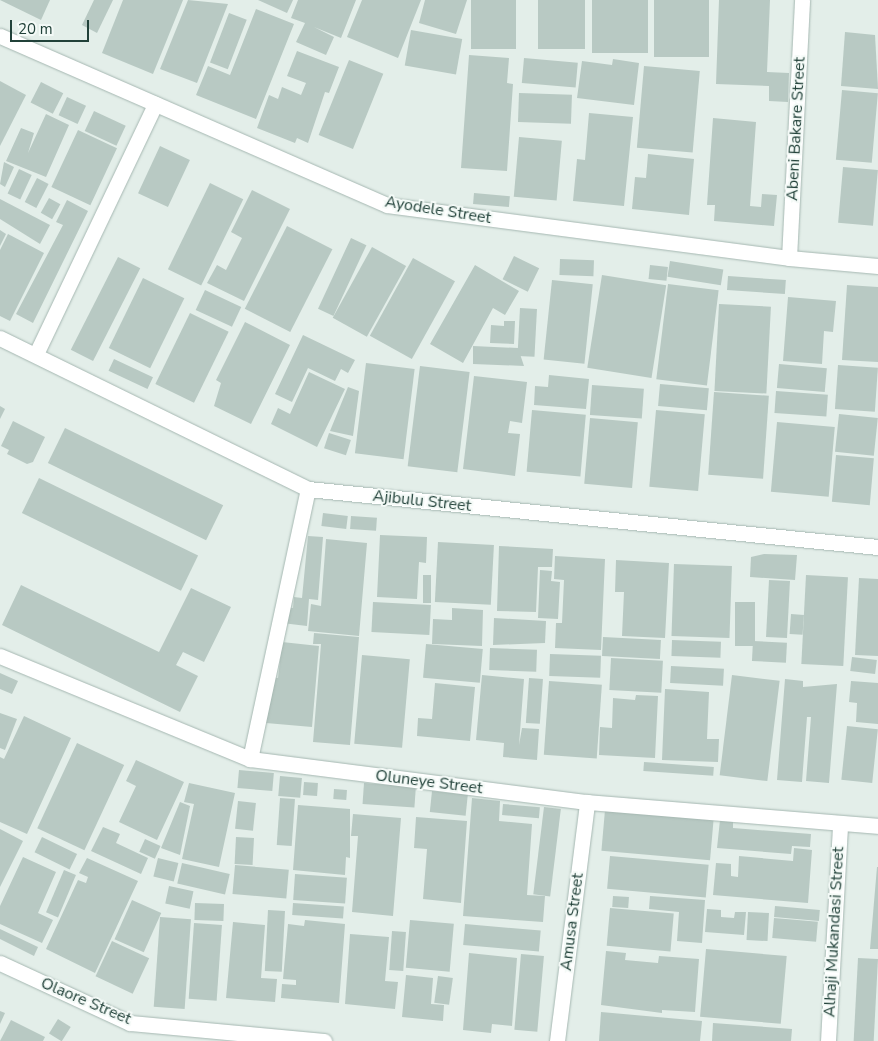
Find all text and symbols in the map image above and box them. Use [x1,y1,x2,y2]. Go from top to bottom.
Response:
scale bar [12,10,91,42]
text: 20 m [18,19,53,39]
street label: Abeni Bakare Street [783,57,809,201]
street label: Ayodele Street [384,192,492,228]
street label: Ajibulu Street [372,486,472,516]
street label: Oluneye Street [374,766,484,798]
street label: Alhaji Mukandasi Street [820,846,848,1018]
street label: Amusa Street [556,872,588,972]
street label: Olaore Street [38,973,134,1029]

